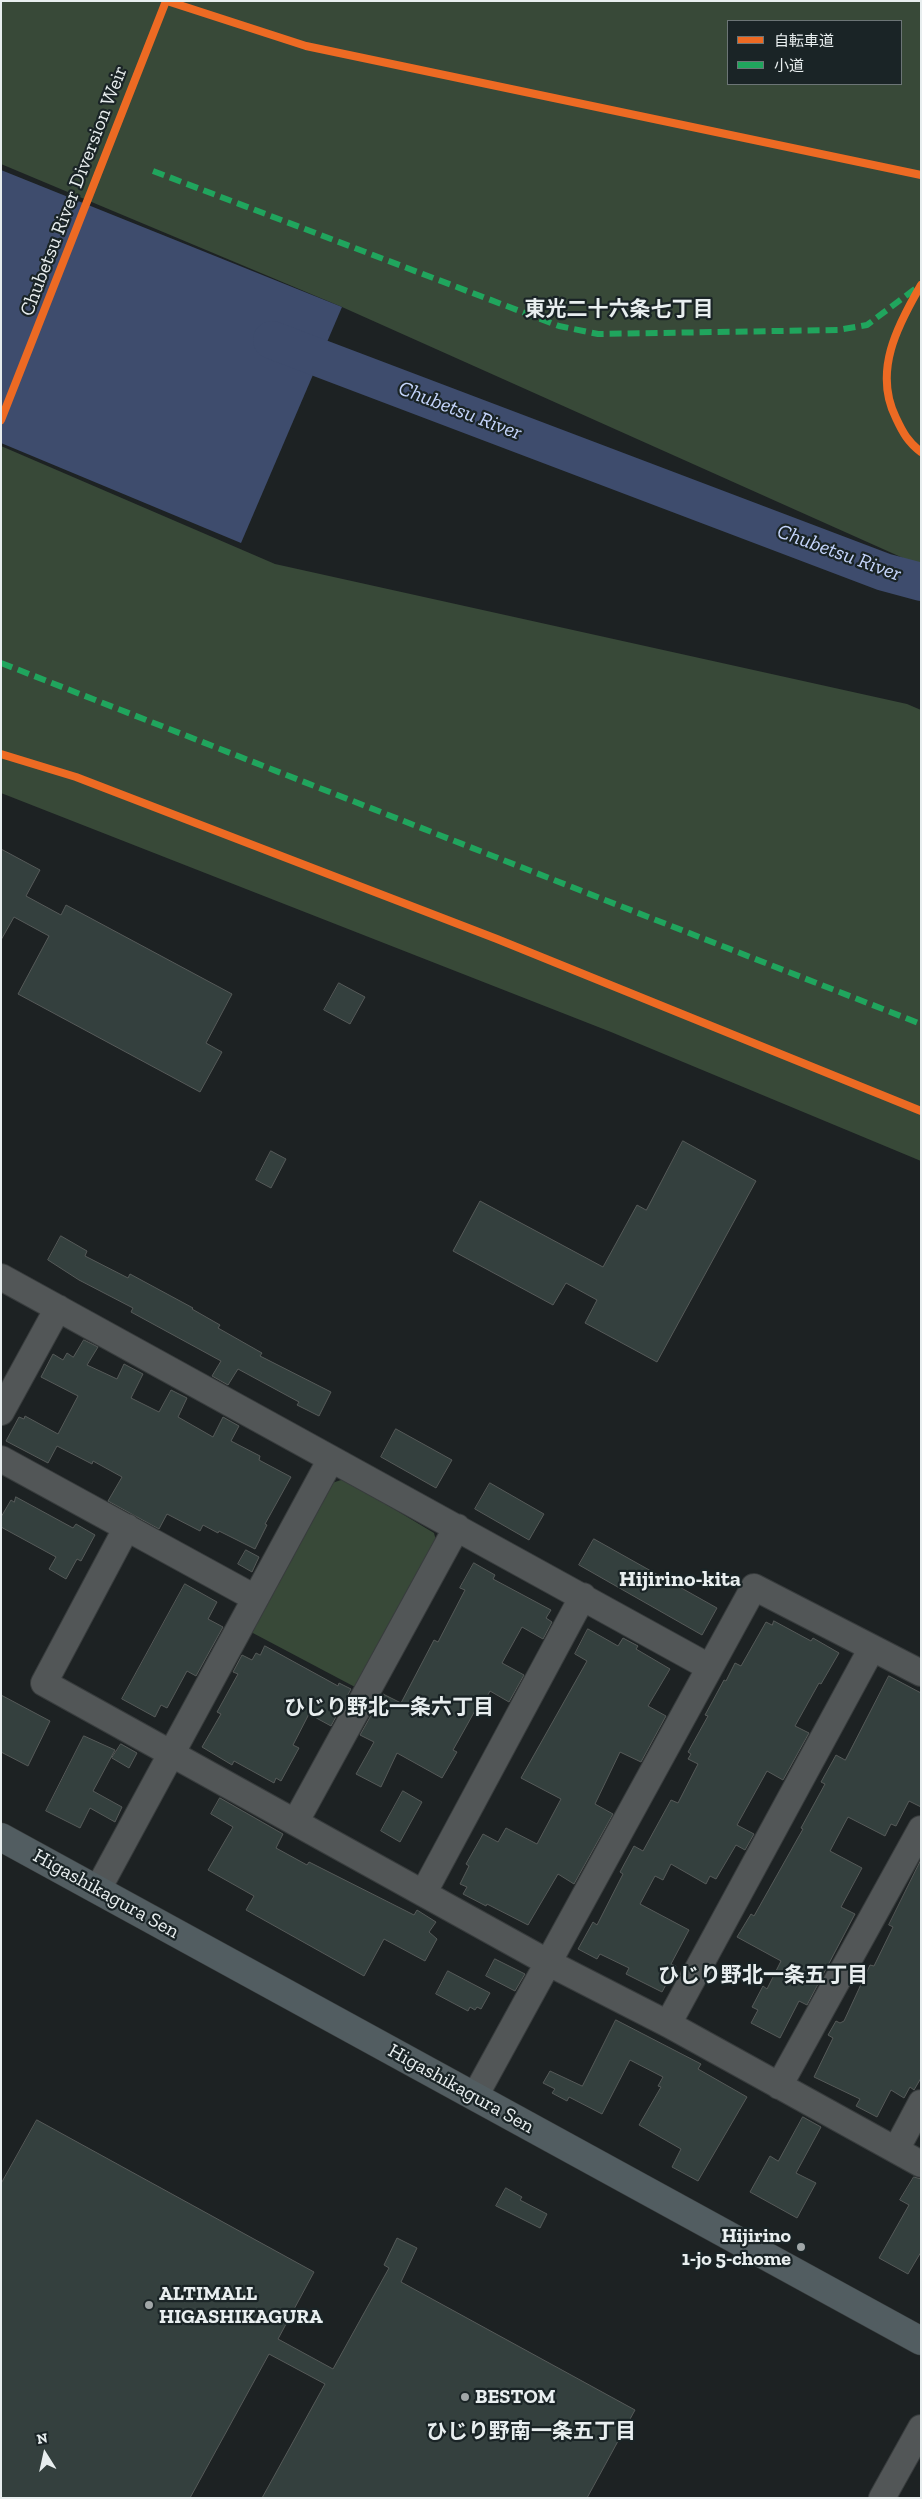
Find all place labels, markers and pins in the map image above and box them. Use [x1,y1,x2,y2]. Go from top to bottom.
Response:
place label: Hijirino 1-jo 5-chome [682,2224,791,2271]
marker: Hijirino 1-jo 5-chome [795,2241,807,2253]
place label: ALTIMALL HIGASHIKAGURA [159,2282,323,2329]
marker: ALTIMALL HIGASHIKAGURA [143,2299,155,2311]
place label: BESTOM [475,2385,555,2409]
marker: BESTOM [459,2391,471,2403]

